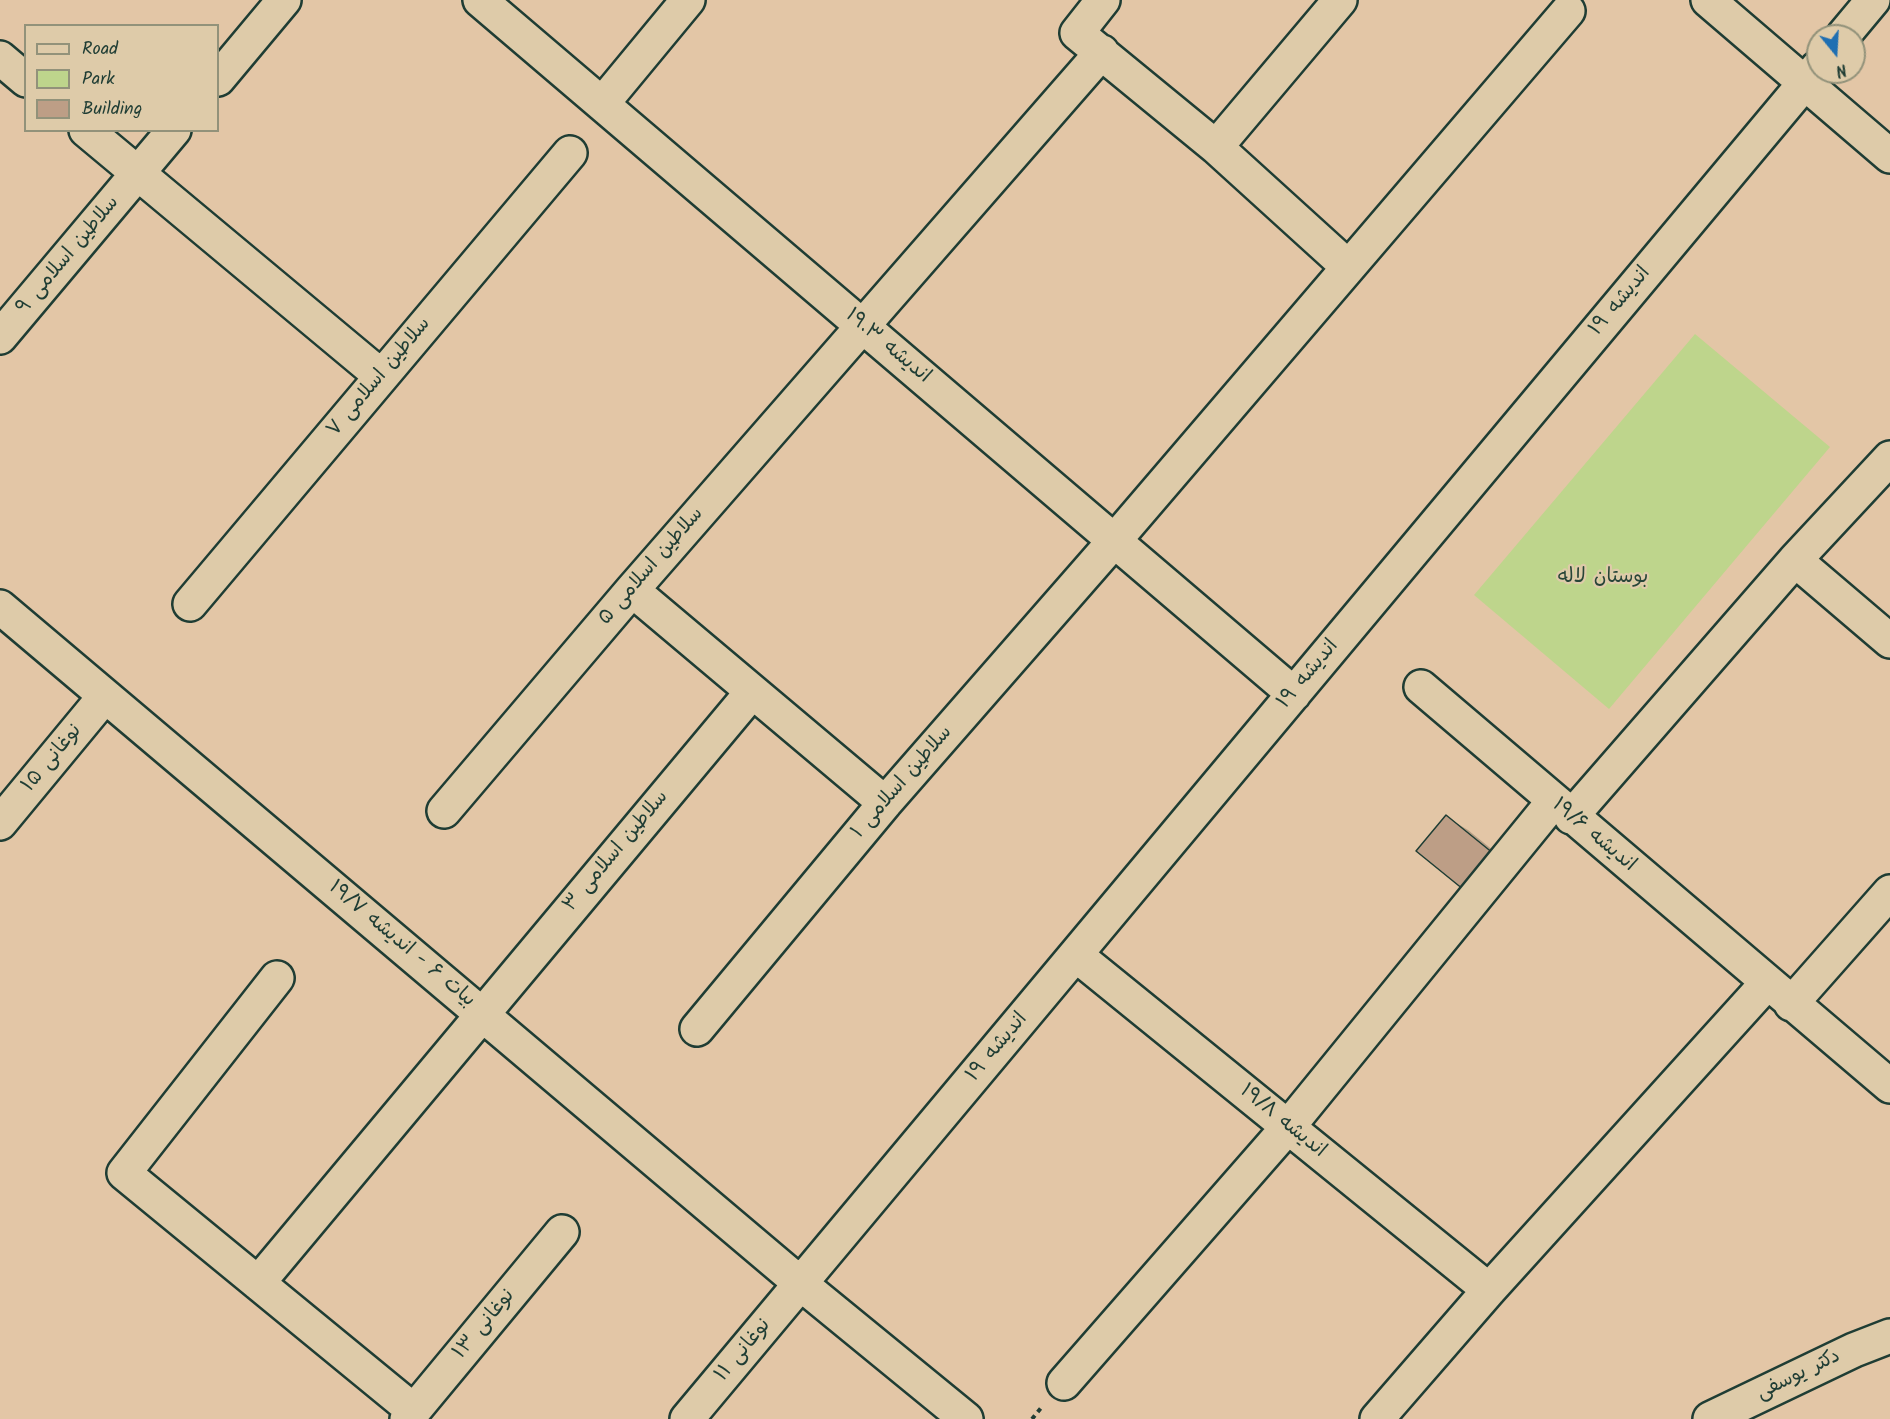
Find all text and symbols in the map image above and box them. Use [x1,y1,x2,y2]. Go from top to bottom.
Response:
legend [24,24,219,132]
north arrow [1806,24,1866,84]
text: Road [82,35,118,64]
text: N [1832,56,1850,83]
text: Park [82,65,115,94]
text: Building [82,95,142,124]
street label: سلاطین اسلامی ۹ [13,192,125,320]
street label: اندیشه ۱۹ [1585,263,1657,341]
street label: اندیشه ۱۹.۳ [839,304,935,390]
street label: سلاطین اسلامی ۷ [323,313,437,443]
street label: سلاطین اسلامی ۵ [594,503,710,631]
park label: بوستان لاله [1558,567,1648,591]
street label: اندیشه ۱۹ [1273,636,1345,714]
street label: نوغانی ۱۵ [18,720,88,798]
street label: سلاطین اسلامی ۱ [847,722,959,844]
street label: سلاطین اسلامی ۳ [559,787,675,917]
street label: اندیشه ۱۹/۶ [1546,794,1640,878]
street label: بیات ۶ - اندیشه ۱۹/۷ [323,877,479,1013]
street label: اندیشه ۱۹ [962,1009,1034,1087]
street label: اندیشه ۱۹/۸ [1234,1080,1330,1164]
street label: نوغانی ۱۳ [449,1285,521,1365]
street label: نوغانی ۱۱ [711,1315,777,1387]
street label: دکتر یوسفی [1753,1345,1845,1407]

